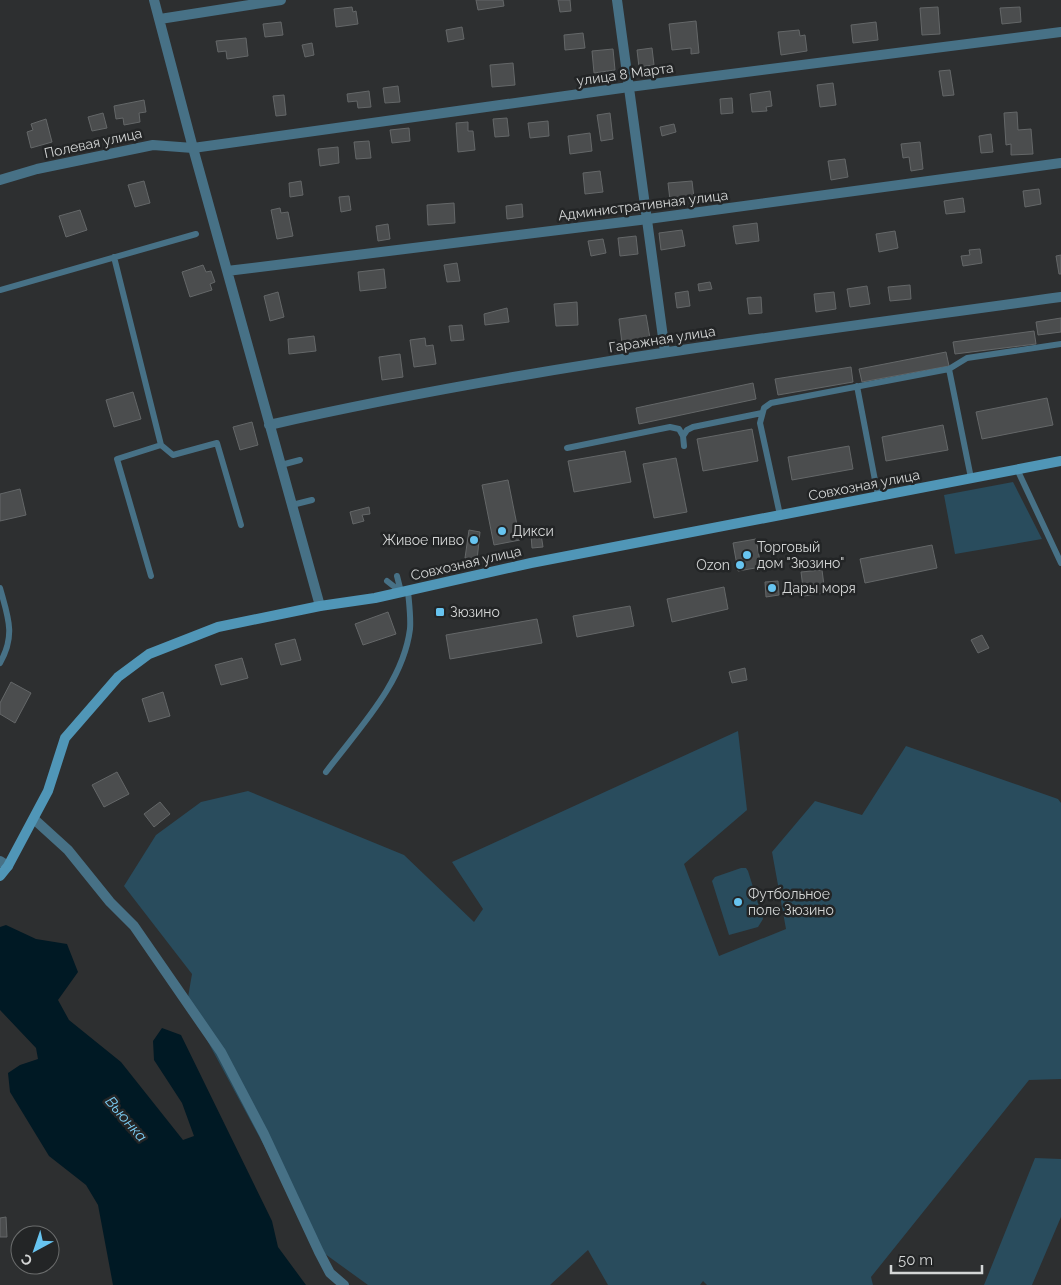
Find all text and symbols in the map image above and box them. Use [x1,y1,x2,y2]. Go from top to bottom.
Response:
street label: улица 8 Марта [575,59,675,89]
street label: Полевая улица [43,125,143,161]
street label: Административная улица [557,187,729,223]
street label: Гаражная улица [607,323,717,355]
street label: Совхозная улица [807,466,921,504]
place label: Дикси [512,523,554,539]
marker: Дикси [496,525,508,537]
place label: Живое пиво [382,532,464,548]
marker: Живое пиво [468,534,480,546]
place label: Торговый дом "Зюзино" [757,539,844,571]
street label: Совхозная улица [409,542,523,584]
marker: Торговый дом "Зюзино" [741,549,753,561]
place label: Ozon [696,557,730,573]
marker: Ozon [734,559,746,571]
place label: Дары моря [782,580,856,596]
marker: Дары моря [766,582,778,594]
place label: Зюзино [450,604,500,620]
marker: Зюзино [434,606,446,618]
place label: Футбольное поле Зюзино [748,886,834,918]
marker: Футбольное поле Зюзино [732,896,744,908]
water label: Вьюнка [101,1093,151,1145]
north arrow [10,1225,60,1275]
scale bar [891,1242,982,1274]
text: С [18,1250,35,1269]
text: 50 m [898,1251,933,1269]

